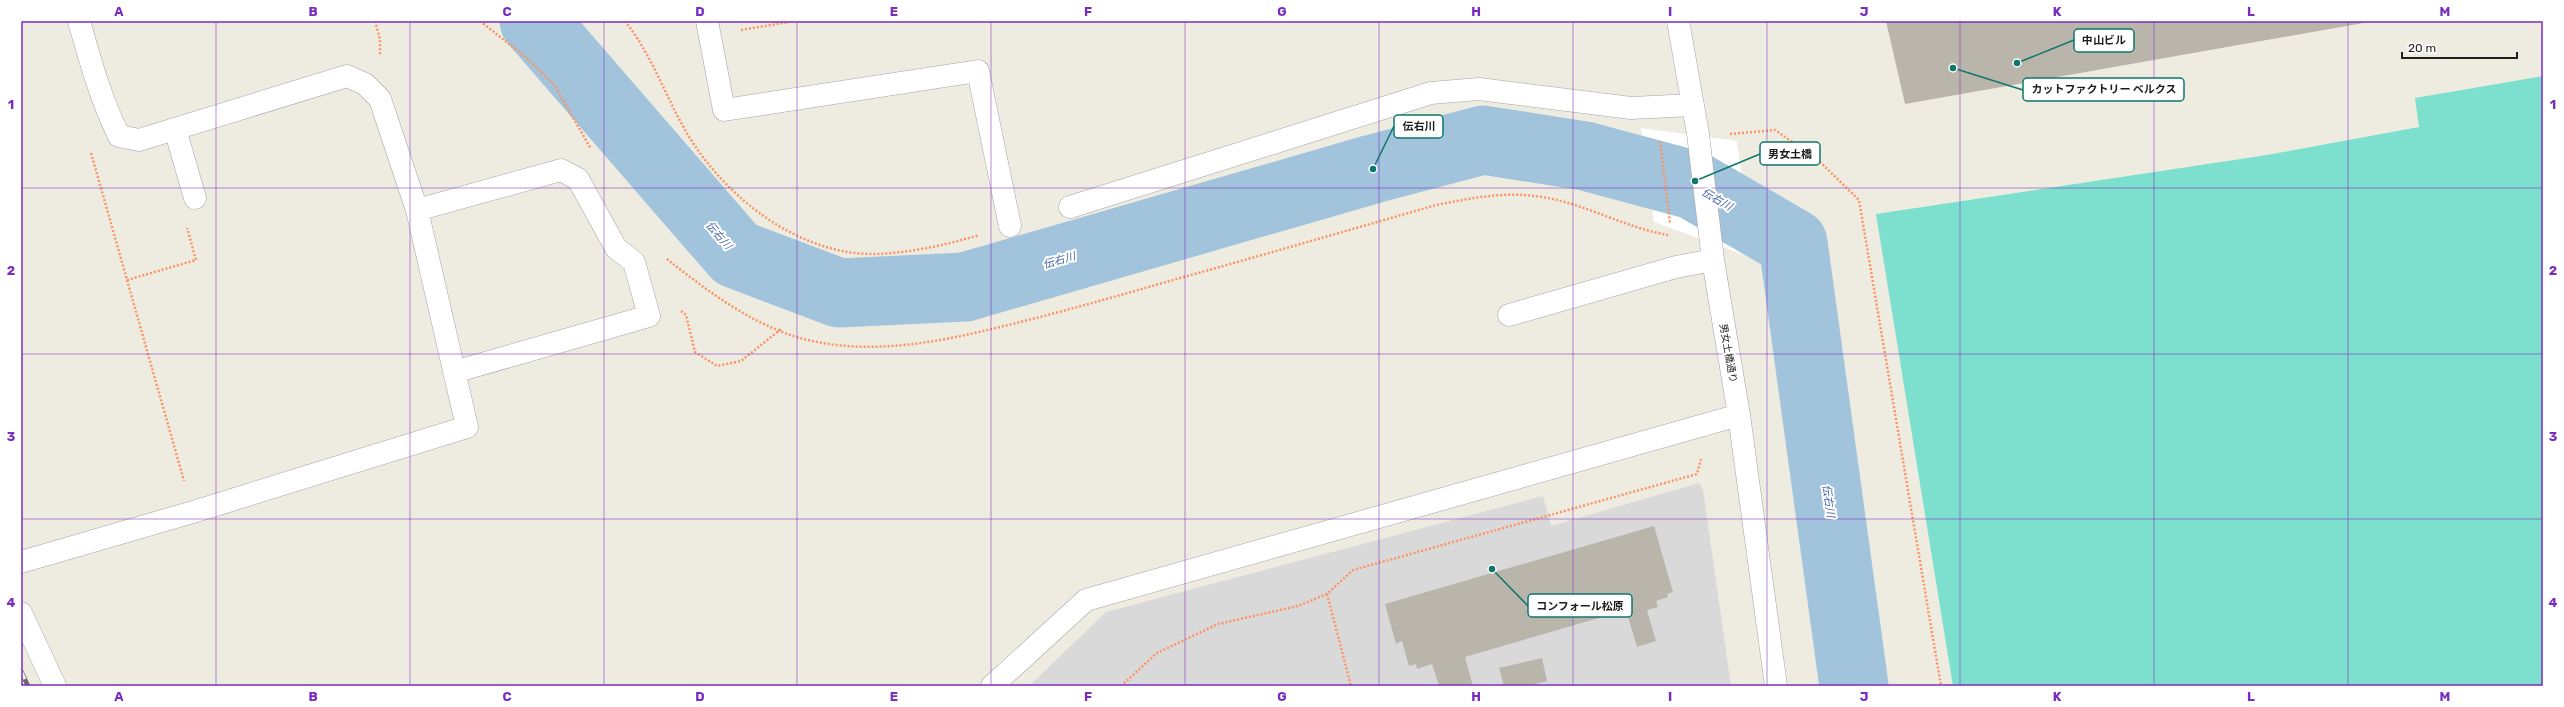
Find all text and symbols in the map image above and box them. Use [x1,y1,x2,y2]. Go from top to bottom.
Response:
text: A [114,4,124,19]
text: B [308,4,318,19]
text: C [502,4,512,19]
text: D [695,4,705,19]
text: E [890,4,898,19]
text: F [1084,4,1092,19]
text: G [1277,4,1287,19]
text: H [1471,4,1481,19]
text: I [1668,4,1672,19]
text: J [1860,4,1868,19]
text: K [2053,4,2062,19]
text: L [2247,4,2255,19]
text: M [2440,4,2450,19]
callout: 中山ビル [2074,29,2134,52]
text: 中山ビル [2082,34,2126,47]
scale bar [2402,34,2517,60]
text: 20 m [2408,41,2436,55]
callout: カットファクトリー ベルクス [2023,78,2184,101]
text: カットファクトリー ベルクス [2031,83,2177,96]
text: 1 [8,97,14,112]
text: 1 [2550,97,2556,112]
callout: 伝右川 [1394,115,1443,138]
text: 伝右川 [1403,120,1436,133]
callout: 男女土橋 [1760,142,1820,165]
text: 男女土橋 [1768,148,1812,161]
water label: 伝右川 [1699,186,1735,214]
water label: 伝右川 [703,219,735,253]
water label: 伝右川 [1041,249,1078,271]
text: 2 [7,263,15,278]
text: 2 [2549,263,2557,278]
street label: 男女土橋通り [1717,323,1739,384]
text: 3 [7,429,16,444]
text: 3 [2549,429,2558,444]
water label: 伝右川 [1820,484,1837,519]
callout: コンフォール松原 [1528,594,1632,617]
text: 4 [7,595,16,610]
text: 4 [2549,595,2558,610]
text: コンフォール松原 [1536,600,1624,613]
text: A [114,689,124,704]
text: B [308,689,318,704]
text: C [502,689,512,704]
text: D [695,689,705,704]
text: E [890,689,898,704]
text: F [1084,689,1092,704]
text: G [1277,689,1287,704]
text: H [1471,689,1481,704]
text: I [1668,689,1672,704]
text: J [1860,689,1868,704]
text: K [2053,689,2062,704]
text: L [2247,689,2255,704]
text: M [2440,689,2450,704]

